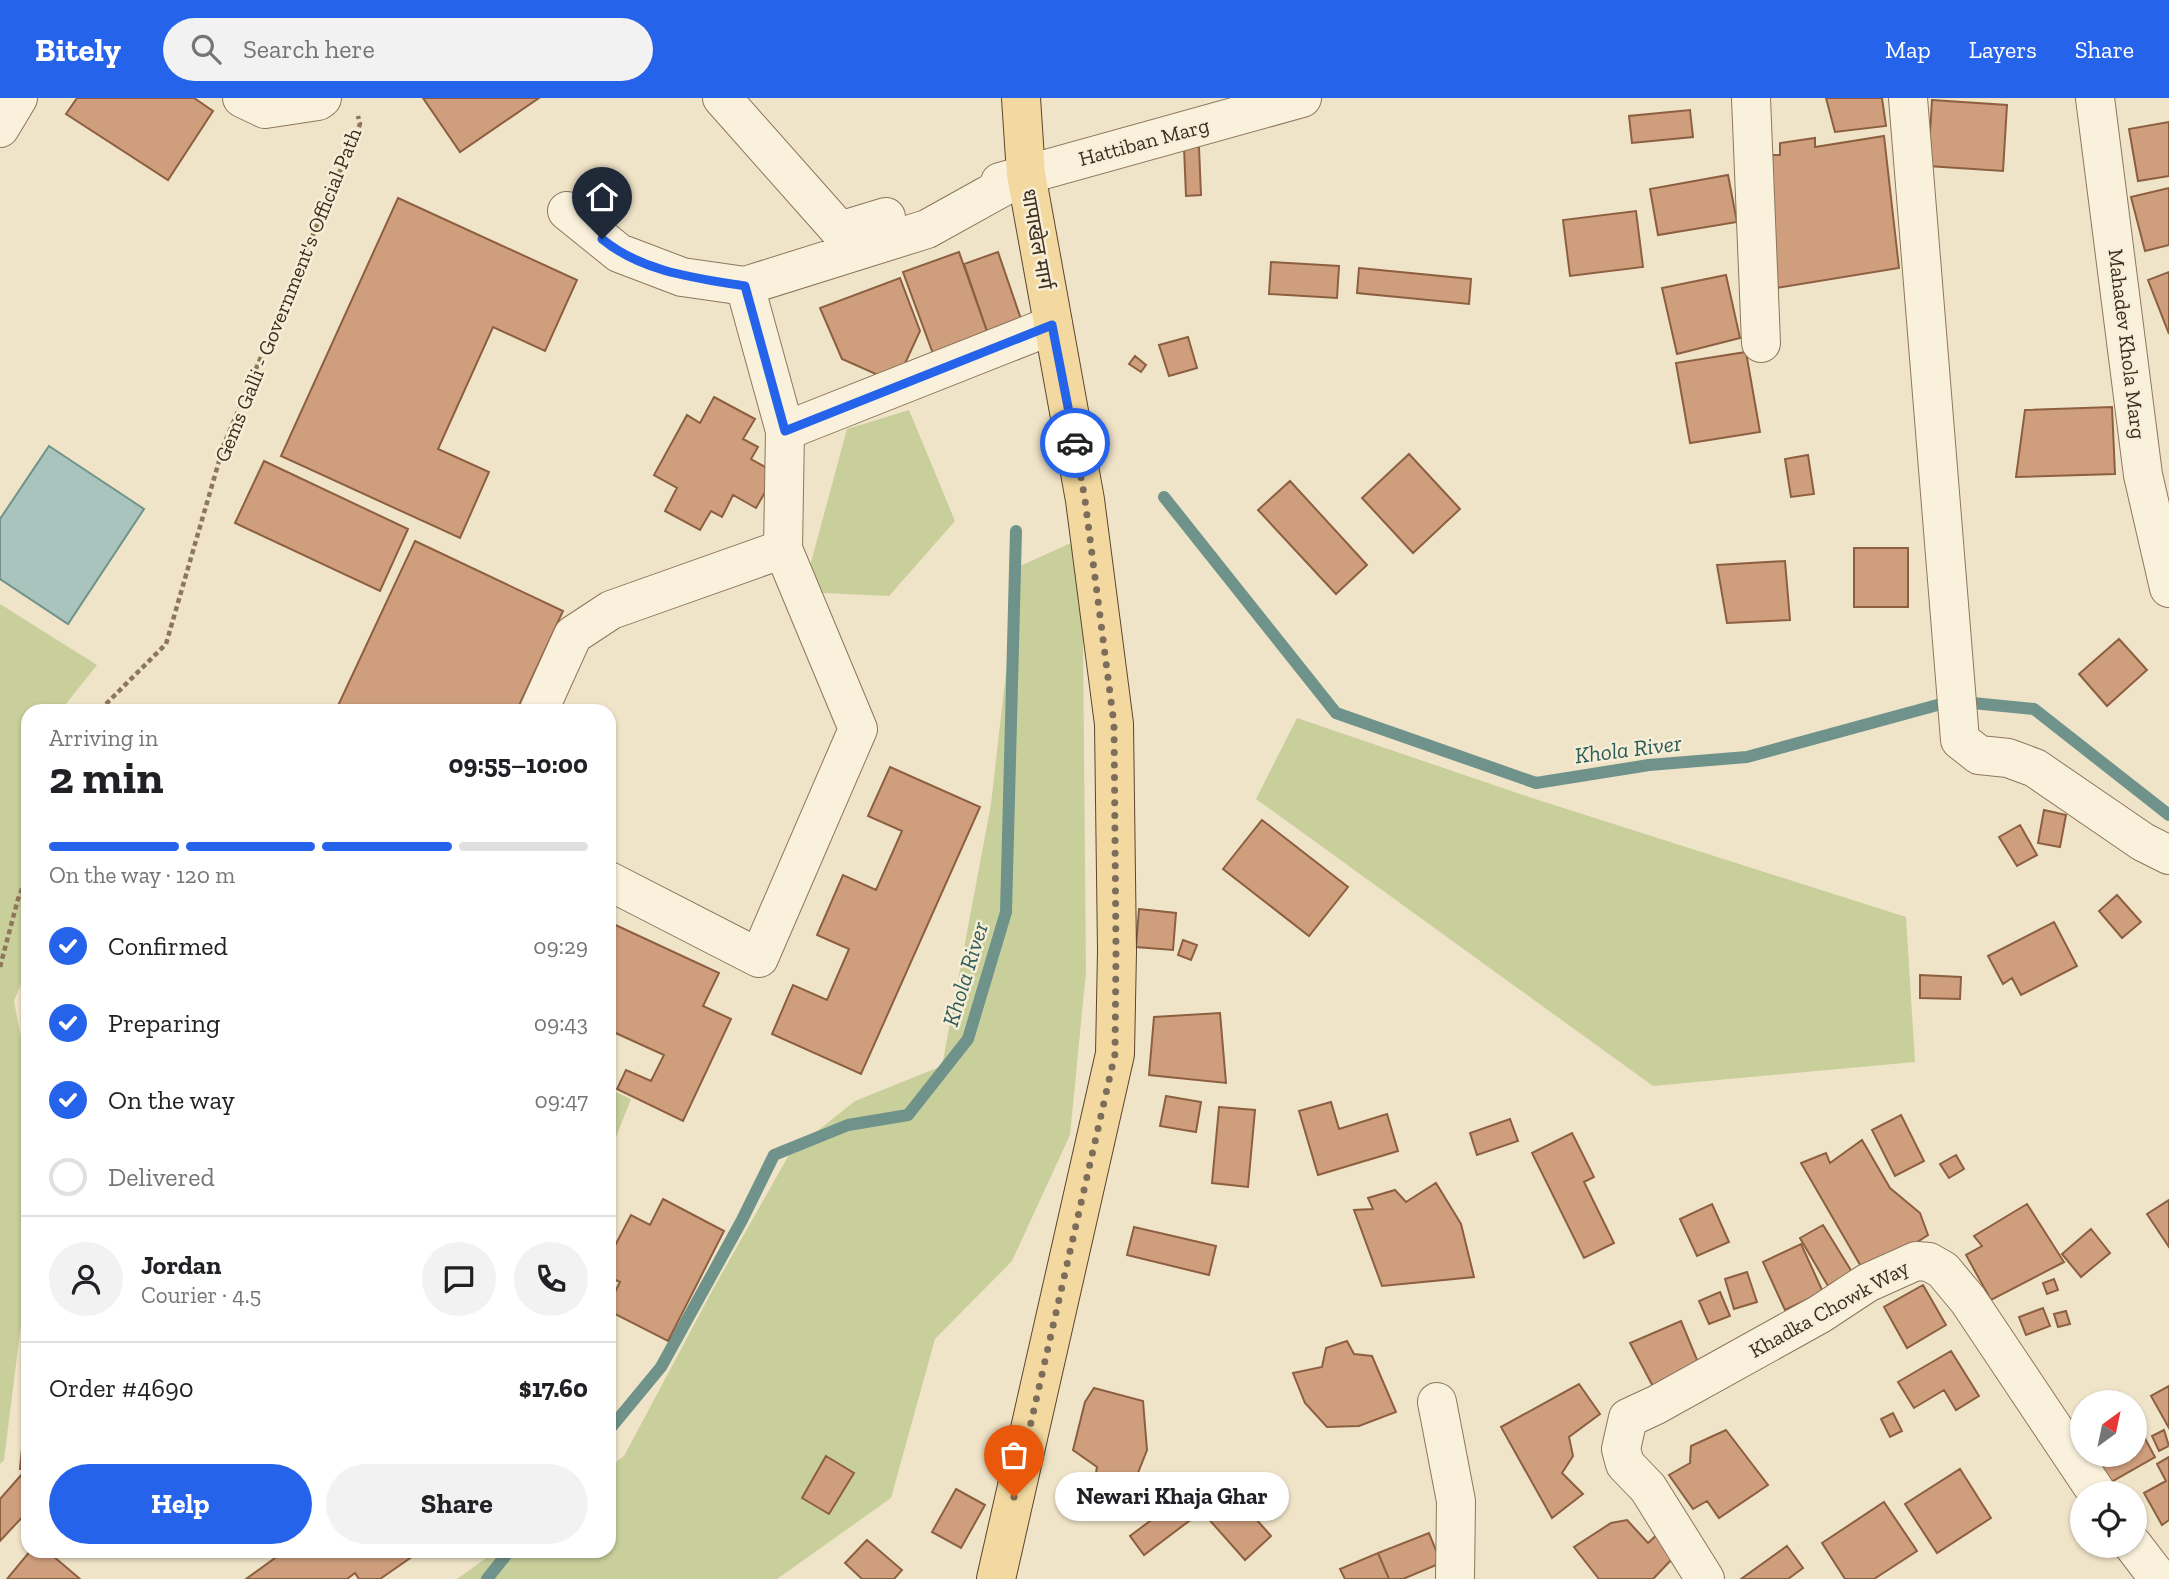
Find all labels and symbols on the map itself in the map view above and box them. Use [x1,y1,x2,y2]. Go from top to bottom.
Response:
street label: Hattiban Marg [1076,112,1212,171]
street label: Gems Galli - Government's Official Path [209,124,366,465]
pin [572,167,632,239]
street label: धापाखेल मार्ग [1016,187,1059,292]
street label: Mahadev Khola Marg [2103,247,2152,441]
courier [1040,408,1110,478]
water label: Khola River [1573,729,1683,769]
water label: Khola River [936,918,994,1029]
street label: Khadka Chowk Way [1745,1254,1913,1363]
north arrow [2070,1390,2147,1466]
pin [984,1425,1044,1497]
callout: Newari Khaja Ghar [1056,1472,1290,1522]

